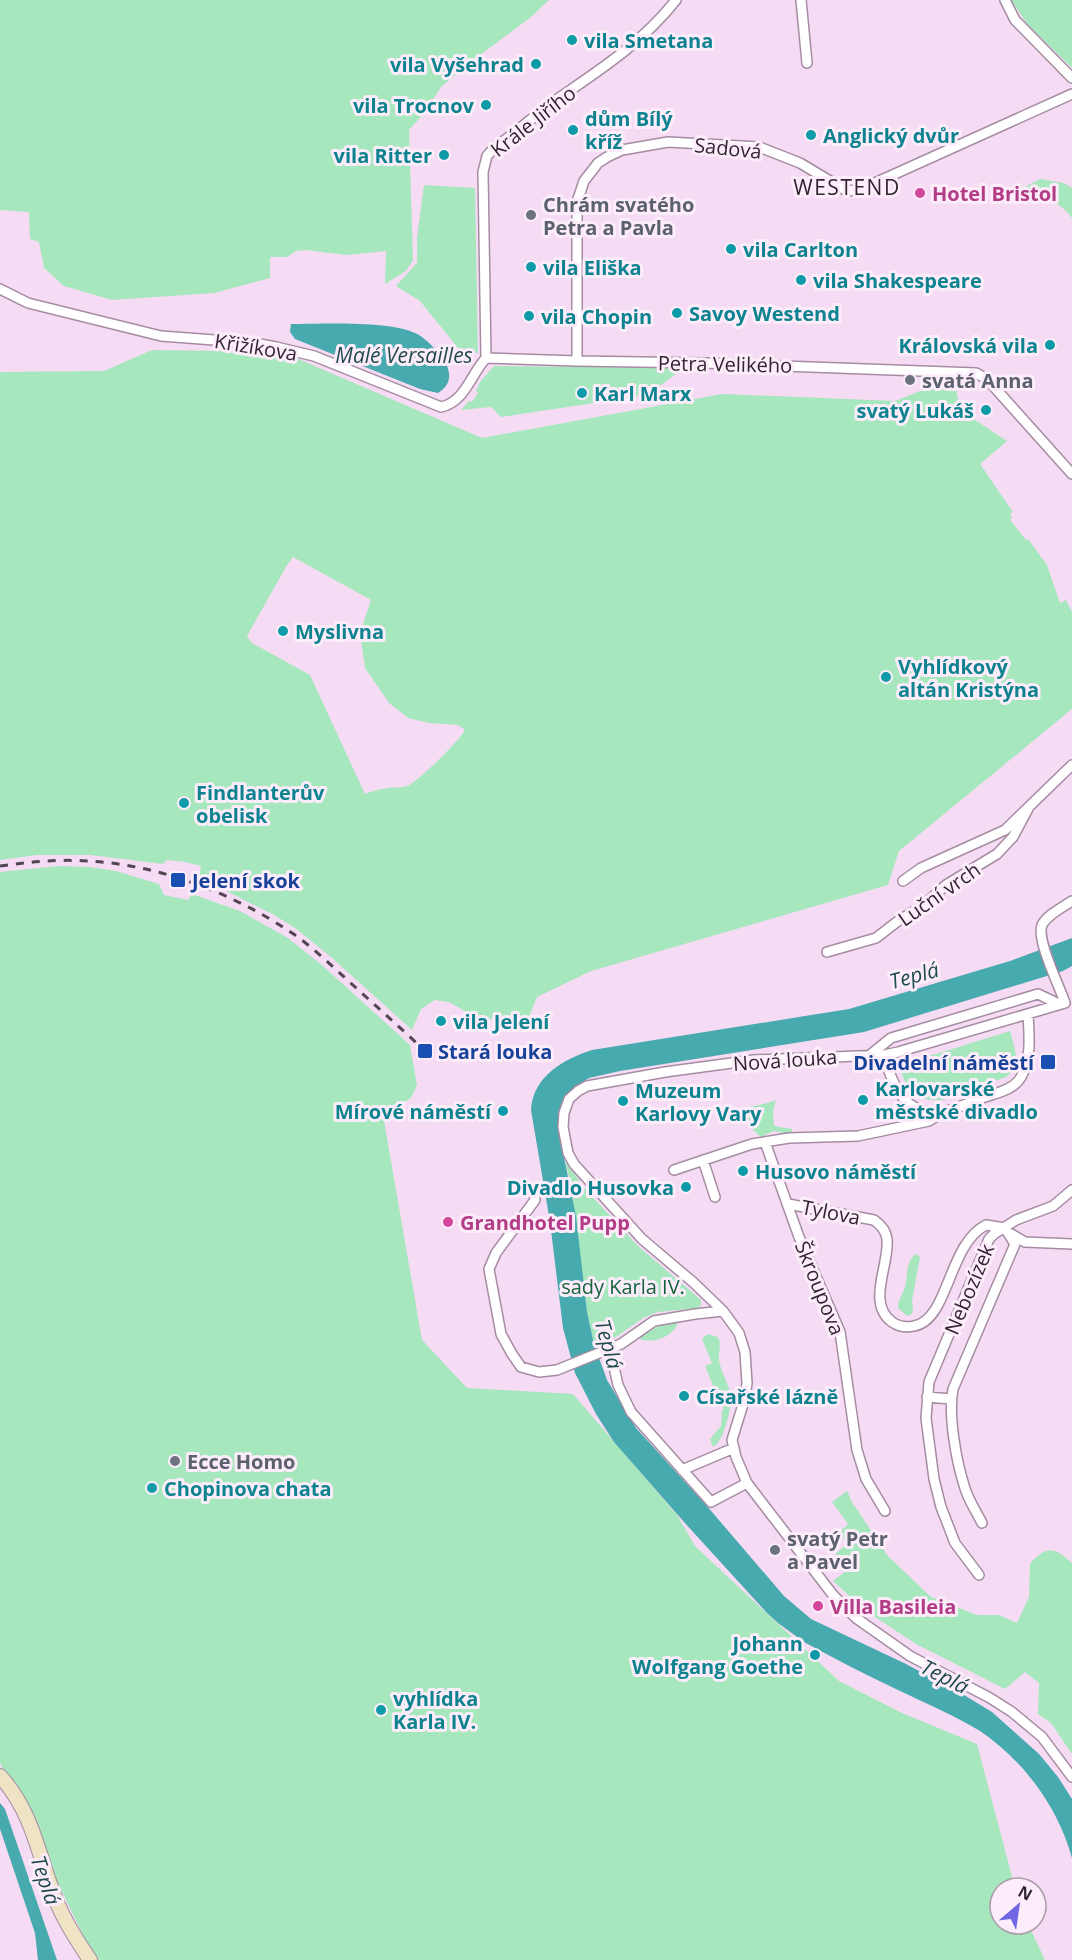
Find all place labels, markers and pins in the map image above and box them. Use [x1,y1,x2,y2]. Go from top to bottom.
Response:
place label: vila Smetana [584,27,713,54]
marker: vila Smetana [565,33,579,47]
place label: vila Vyšehrad [390,51,524,78]
marker: vila Vyšehrad [529,57,543,71]
place label: vila Trocnov [353,92,475,119]
marker: vila Trocnov [479,98,493,112]
place label: dům Bílý kříž [585,105,673,155]
place label: Anglický dvůr [823,122,959,149]
marker: dům Bílý kříž [566,123,580,137]
marker: Anglický dvůr [804,128,818,142]
place label: vila Ritter [334,142,432,169]
marker: vila Ritter [437,148,451,162]
place label: Hotel Bristol [932,180,1057,207]
marker: Hotel Bristol [913,186,927,200]
place label: Chrám svatého Petra a Pavla [543,191,694,241]
marker: Chrám svatého Petra a Pavla [524,208,538,222]
place label: vila Carlton [743,236,858,263]
marker: vila Carlton [724,242,738,256]
place label: vila Eliška [543,254,642,281]
marker: vila Eliška [524,260,538,274]
place label: vila Shakespeare [813,267,982,294]
marker: vila Shakespeare [794,273,808,287]
place label: Savoy Westend [689,300,840,327]
place label: vila Chopin [541,303,652,330]
marker: Savoy Westend [670,306,684,320]
marker: vila Chopin [522,309,536,323]
place label: Královská vila [898,332,1038,359]
marker: Královská vila [1043,338,1057,352]
place label: svatá Anna [922,367,1034,394]
marker: svatá Anna [903,373,917,387]
place label: Karl Marx [594,380,692,407]
marker: Karl Marx [575,386,589,400]
place label: svatý Lukáš [856,397,974,424]
marker: svatý Lukáš [979,403,993,417]
place label: Myslivna [295,618,384,645]
marker: Myslivna [276,624,290,638]
place label: Vyhlídkový altán Kristýna [898,653,1039,703]
marker: Vyhlídkový altán Kristýna [879,670,893,684]
place label: Findlanterův obelisk [196,779,325,829]
marker: Findlanterův obelisk [177,796,191,810]
place label: Jelení skok [190,867,301,894]
marker: Jelení skok [169,871,187,889]
place label: vila Jelení [453,1008,550,1035]
marker: vila Jelení [434,1014,448,1028]
place label: Stará louka [438,1038,552,1065]
marker: Stará louka [416,1042,434,1060]
place label: Divadelní náměstí [853,1049,1035,1076]
marker: Divadelní náměstí [1039,1053,1057,1071]
place label: Karlovarské městské divadlo [875,1075,1038,1125]
place label: Muzeum Karlovy Vary [635,1077,762,1127]
marker: Karlovarské městské divadlo [856,1093,870,1107]
marker: Muzeum Karlovy Vary [616,1094,630,1108]
place label: Mírové náměstí [335,1098,492,1125]
marker: Mírové náměstí [496,1104,510,1118]
place label: Husovo náměstí [755,1158,917,1185]
marker: Husovo náměstí [736,1164,750,1178]
place label: Divadlo Husovka [507,1174,674,1201]
marker: Divadlo Husovka [679,1180,693,1194]
place label: Grandhotel Pupp [460,1209,630,1236]
marker: Grandhotel Pupp [441,1215,455,1229]
place label: Císařské lázně [696,1383,838,1410]
marker: Císařské lázně [677,1389,691,1403]
place label: Ecce Homo [187,1448,296,1475]
marker: Ecce Homo [168,1454,182,1468]
place label: Chopinova chata [164,1475,331,1502]
marker: Chopinova chata [145,1481,159,1495]
place label: svatý Petr a Pavel [787,1525,888,1575]
marker: svatý Petr a Pavel [768,1543,782,1557]
place label: Villa Basileia [830,1593,956,1620]
marker: Villa Basileia [811,1599,825,1613]
place label: Johann Wolfgang Goethe [632,1630,803,1680]
marker: Johann Wolfgang Goethe [808,1648,822,1662]
place label: vyhlídka Karla IV. [393,1685,478,1735]
marker: vyhlídka Karla IV. [374,1703,388,1717]

